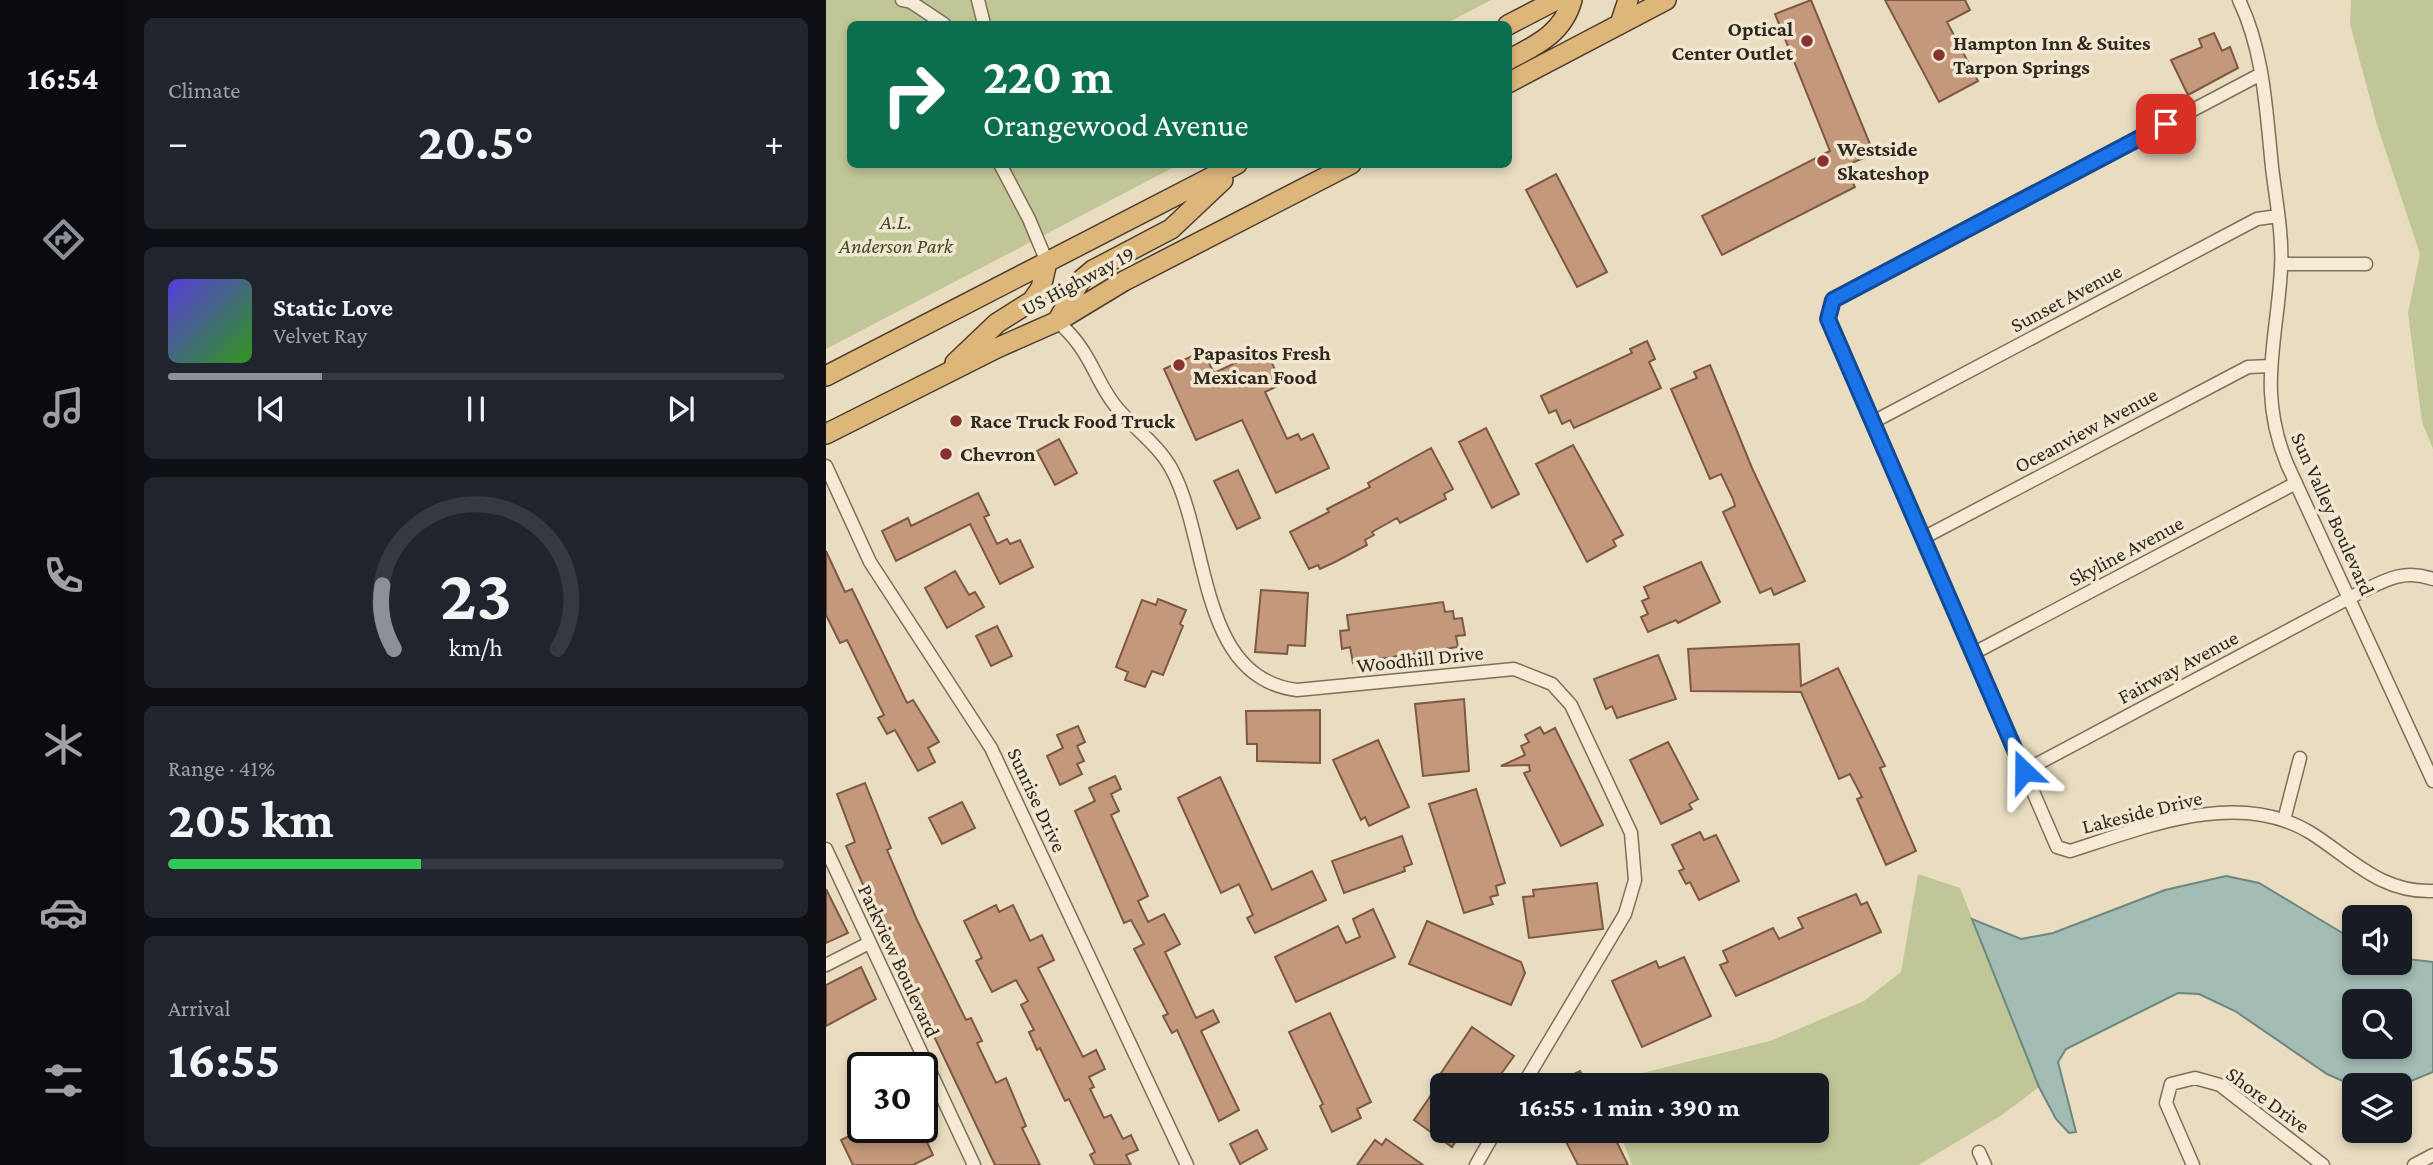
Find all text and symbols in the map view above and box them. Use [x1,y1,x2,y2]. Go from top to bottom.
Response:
place label: Optical Center Outlet [1672,17,1793,65]
place label: Hampton Inn & Suites Tarpon Springs [1953,31,2151,79]
marker: Optical Center Outlet [1799,33,1815,49]
marker: Hampton Inn & Suites Tarpon Springs [1931,47,1947,63]
icon: right [868,49,959,140]
text: 220 m [983,49,1113,104]
text: 16:54 [27,60,99,96]
text: Climate [168,77,240,103]
pin [2136,94,2196,154]
icon: arrive [2147,105,2185,143]
text: Orangewood Avenue [983,107,1249,143]
text: 20.5° [418,112,534,170]
text: − [168,121,188,163]
text: + [764,121,784,163]
place label: Westside Skateshop [1836,137,1929,185]
marker: Westside Skateshop [1815,153,1831,169]
park label: A.L. Anderson Park [838,210,954,258]
icon: directions [39,215,88,264]
street label: US Highway 19 [1018,241,1138,321]
street label: Sunset Avenue [2006,259,2126,337]
text: Static Love [273,293,393,322]
text: Velvet Ray [273,322,367,348]
place label: Papasitos Fresh Mexican Food [1193,341,1331,389]
marker: Papasitos Fresh Mexican Food [1171,357,1187,373]
street label: Oceanview Avenue [2010,382,2162,478]
icon: music [39,383,88,432]
icon: previous [252,390,290,428]
icon: pause [457,390,495,428]
icon: next [662,390,700,428]
place label: Race Truck Food Truck [970,409,1175,433]
marker: Race Truck Food Truck [948,413,964,429]
street label: Sun Valley Boulevard [2286,429,2380,599]
place label: Chevron [960,442,1036,466]
marker: Chevron [938,446,954,462]
street label: Skyline Avenue [2065,511,2187,591]
icon: phone [39,551,88,600]
text: 23 [440,554,512,635]
street label: Fairway Avenue [2114,625,2242,709]
text: km/h [449,633,503,660]
street label: Woodhill Drive [1355,640,1485,678]
icon: climate [39,720,88,769]
position arrow [1987,734,2061,808]
street label: Sunrise Drive [1002,744,1072,856]
text: Range · 41% [168,755,275,781]
street label: Lakeside Drive [2079,785,2205,839]
text: 205 km [168,790,334,848]
street label: Parkview Boulevard [853,881,945,1041]
icon: car [39,888,88,937]
map controls [2342,905,2412,1143]
button: sound [2342,905,2412,975]
button: search [2342,989,2412,1059]
text: Arrival [168,995,231,1021]
text: 16:55 [168,1030,281,1088]
speed limit sign: 30 [847,1052,938,1143]
icon: filters [39,1056,88,1105]
street label: Shore Drive [2222,1062,2314,1138]
button: layers [2342,1073,2412,1143]
text: 16:55 · 1 min · 390 m [1519,1093,1740,1122]

